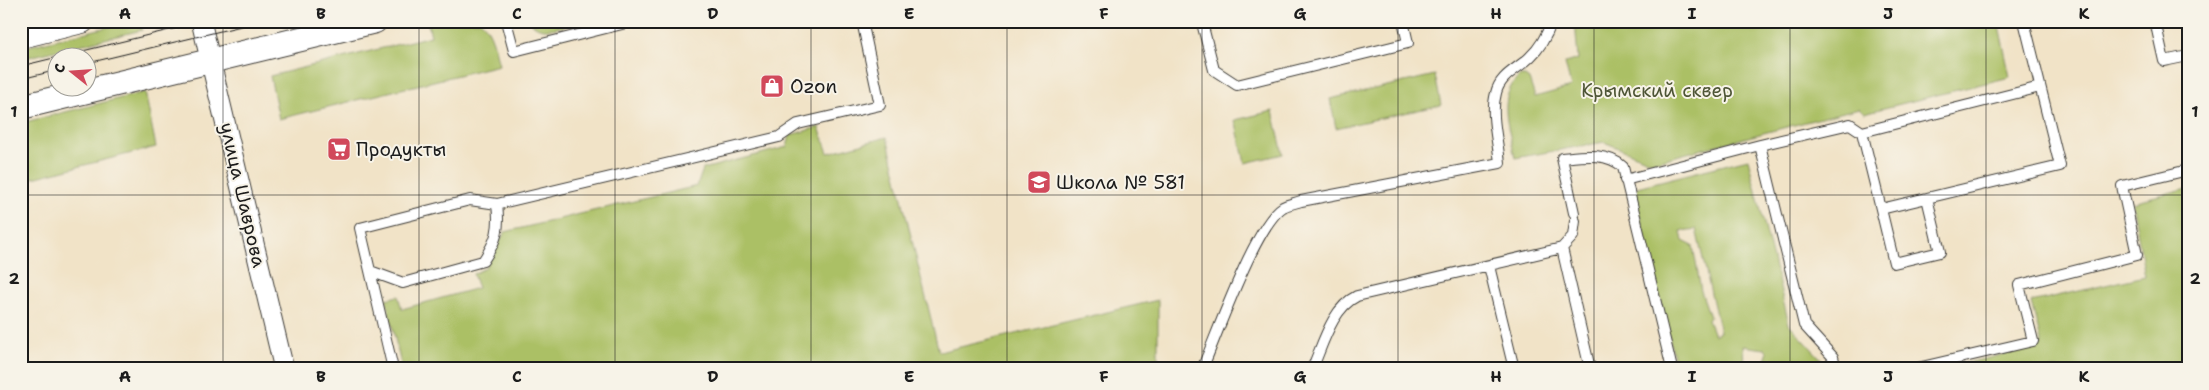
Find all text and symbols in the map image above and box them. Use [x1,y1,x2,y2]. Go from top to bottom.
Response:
text: A [119,3,131,24]
text: B [316,3,326,24]
text: C [512,3,522,24]
text: D [707,3,719,24]
text: E [904,3,914,24]
text: F [1099,3,1109,24]
text: G [1294,3,1307,24]
text: H [1490,3,1502,24]
text: I [1688,3,1697,24]
text: J [1883,3,1893,24]
text: K [2079,3,2090,24]
north arrow [48,48,98,98]
text: С [50,61,69,75]
shop icon: Ozon [759,73,785,99]
place label: Ozon [790,74,837,99]
park label: Крымский сквер [1581,78,1733,103]
text: 1 [10,101,18,122]
text: 1 [2191,101,2199,122]
street label: улица Шаврова [214,120,272,270]
supermarket icon: Продукты [326,136,352,162]
place label: Продукты [356,137,446,162]
school or university icon: Школа № 581 [1026,169,1052,195]
place label: Школа № 581 [1056,170,1185,195]
text: 2 [8,268,20,289]
text: 2 [2189,268,2201,289]
text: A [119,366,131,387]
text: B [316,366,326,387]
text: C [512,366,522,387]
text: D [707,366,719,387]
text: E [904,366,914,387]
text: F [1099,366,1109,387]
text: G [1294,366,1307,387]
text: H [1490,366,1502,387]
text: I [1688,366,1697,387]
text: J [1883,366,1893,387]
text: K [2079,366,2090,387]

